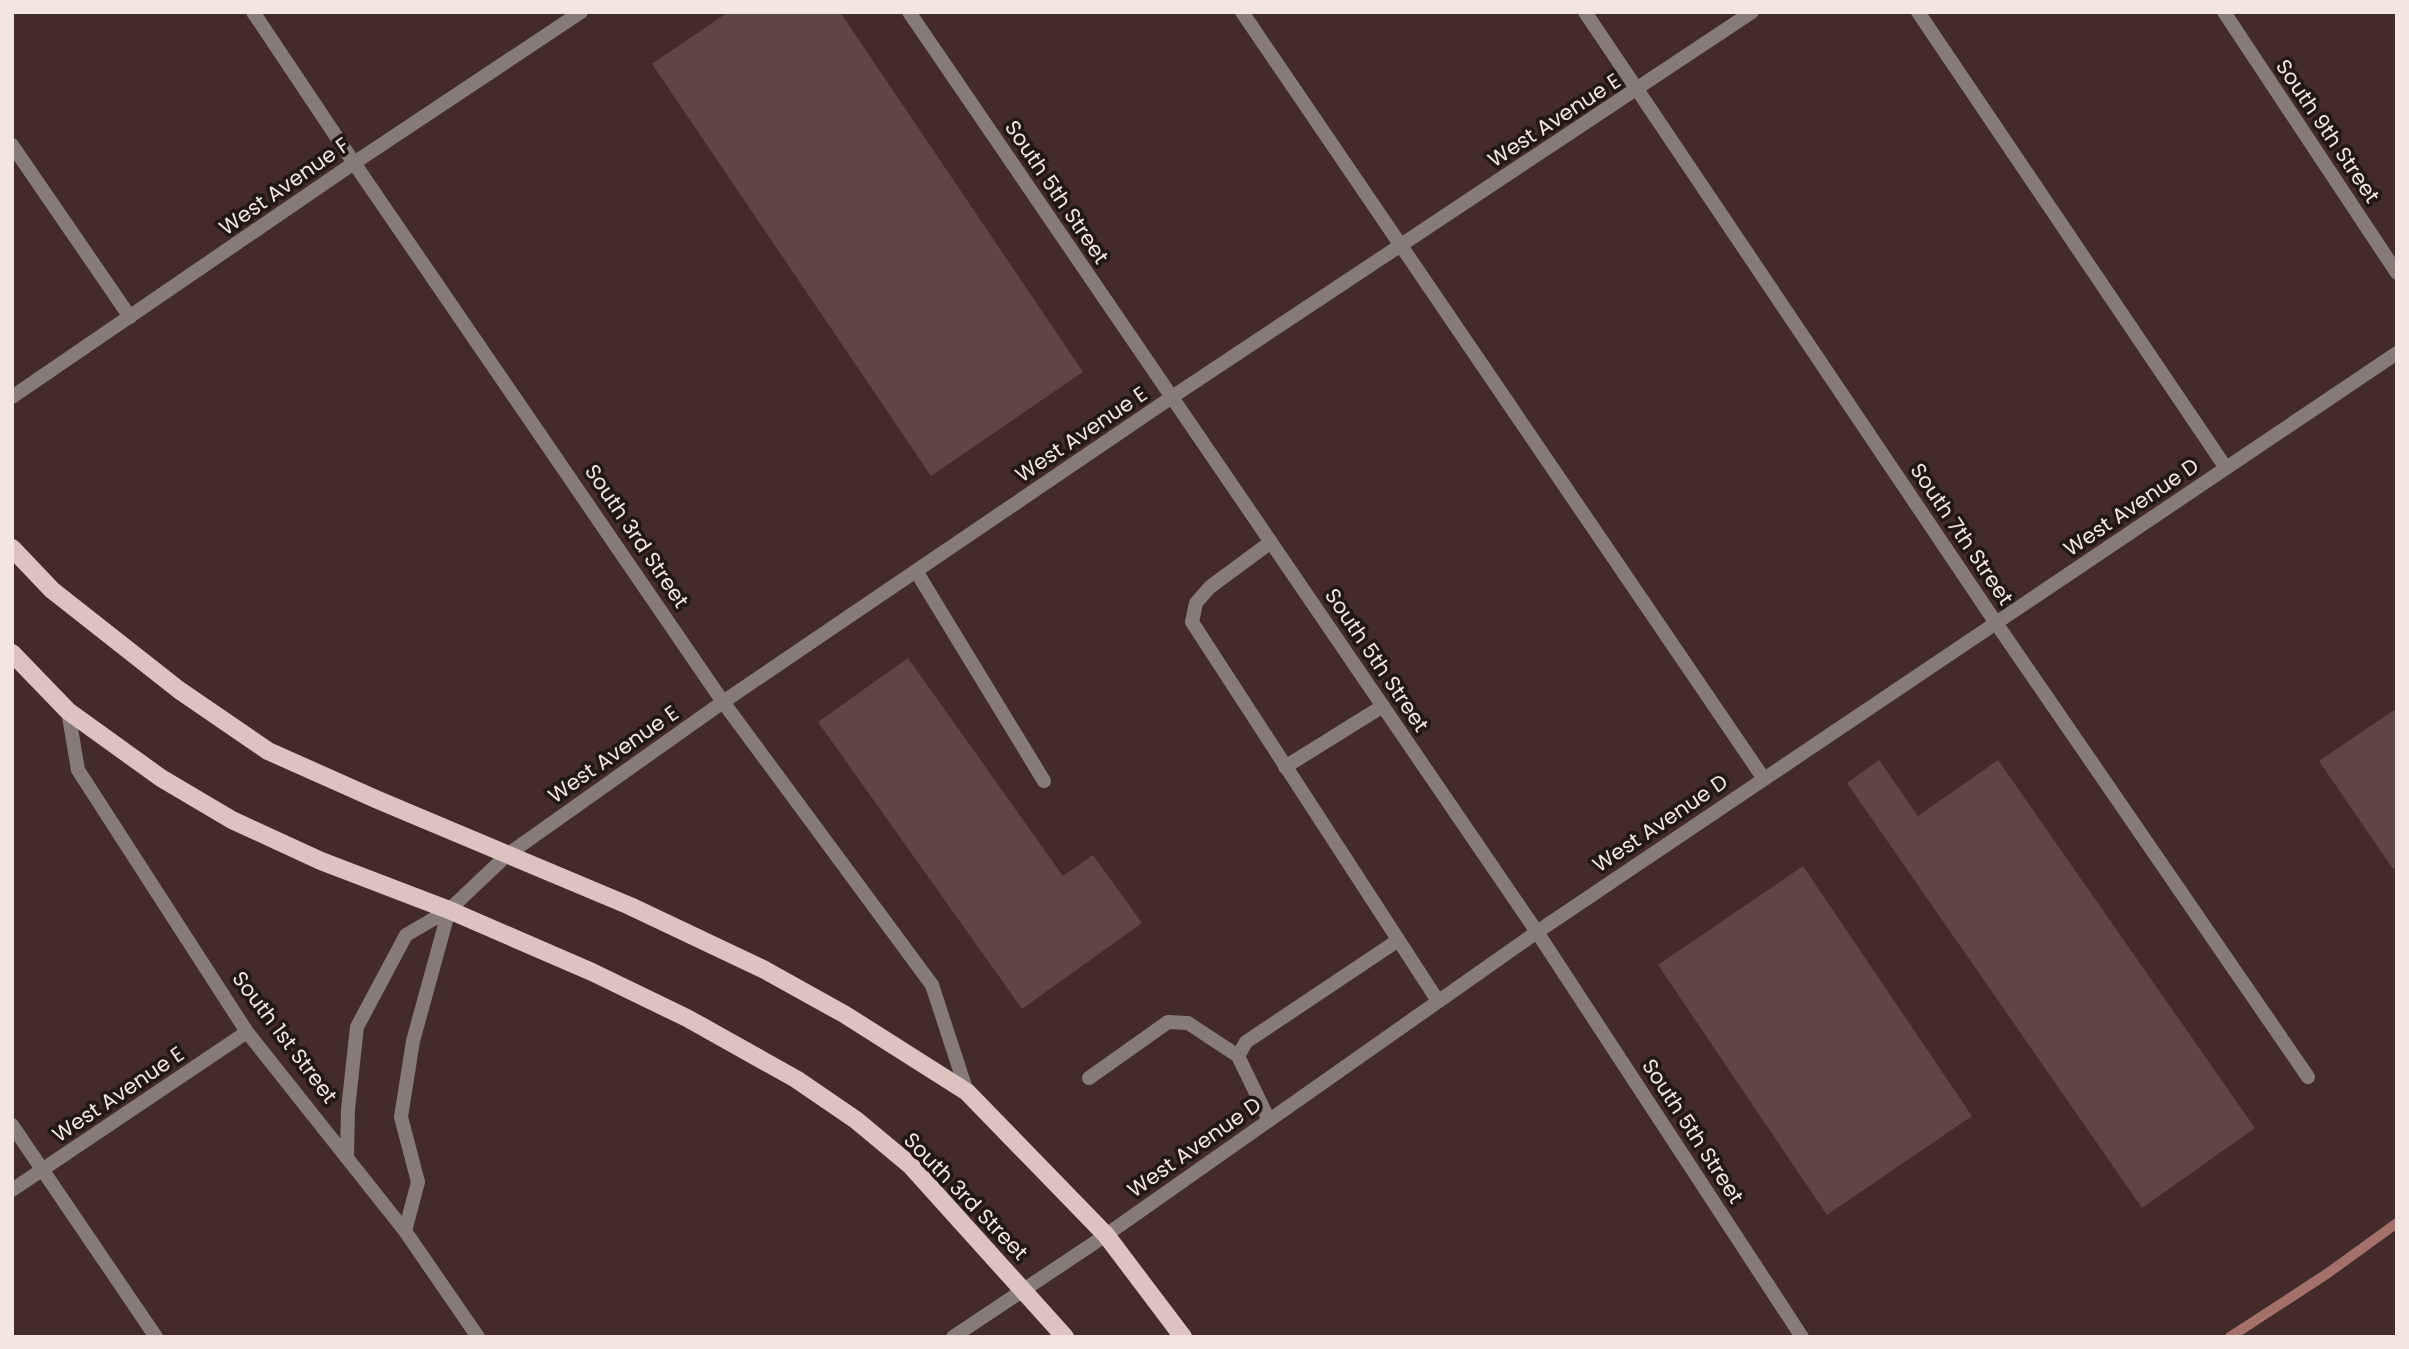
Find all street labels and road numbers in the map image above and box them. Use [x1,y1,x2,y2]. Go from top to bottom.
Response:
street label: South 9th Street [2269,54,2387,208]
street label: West Avenue E [1482,66,1626,174]
street label: South 5th Street [998,115,1116,269]
street label: West Avenue F [213,130,355,242]
street label: West Avenue E [1009,379,1153,489]
street label: West Avenue D [2058,451,2204,563]
street label: South 7th Street [1904,457,2020,611]
street label: South 3rd Street [578,459,696,613]
street label: South 5th Street [1318,583,1436,737]
street label: West Avenue E [542,698,684,810]
street label: West Avenue D [1587,767,1733,879]
street label: South 1st Street [226,965,344,1109]
street label: West Avenue E [46,1039,190,1149]
street label: South 5th Street [1635,1053,1751,1209]
street label: West Avenue D [1121,1090,1267,1204]
street label: South 3rd Street [897,1126,1035,1266]

